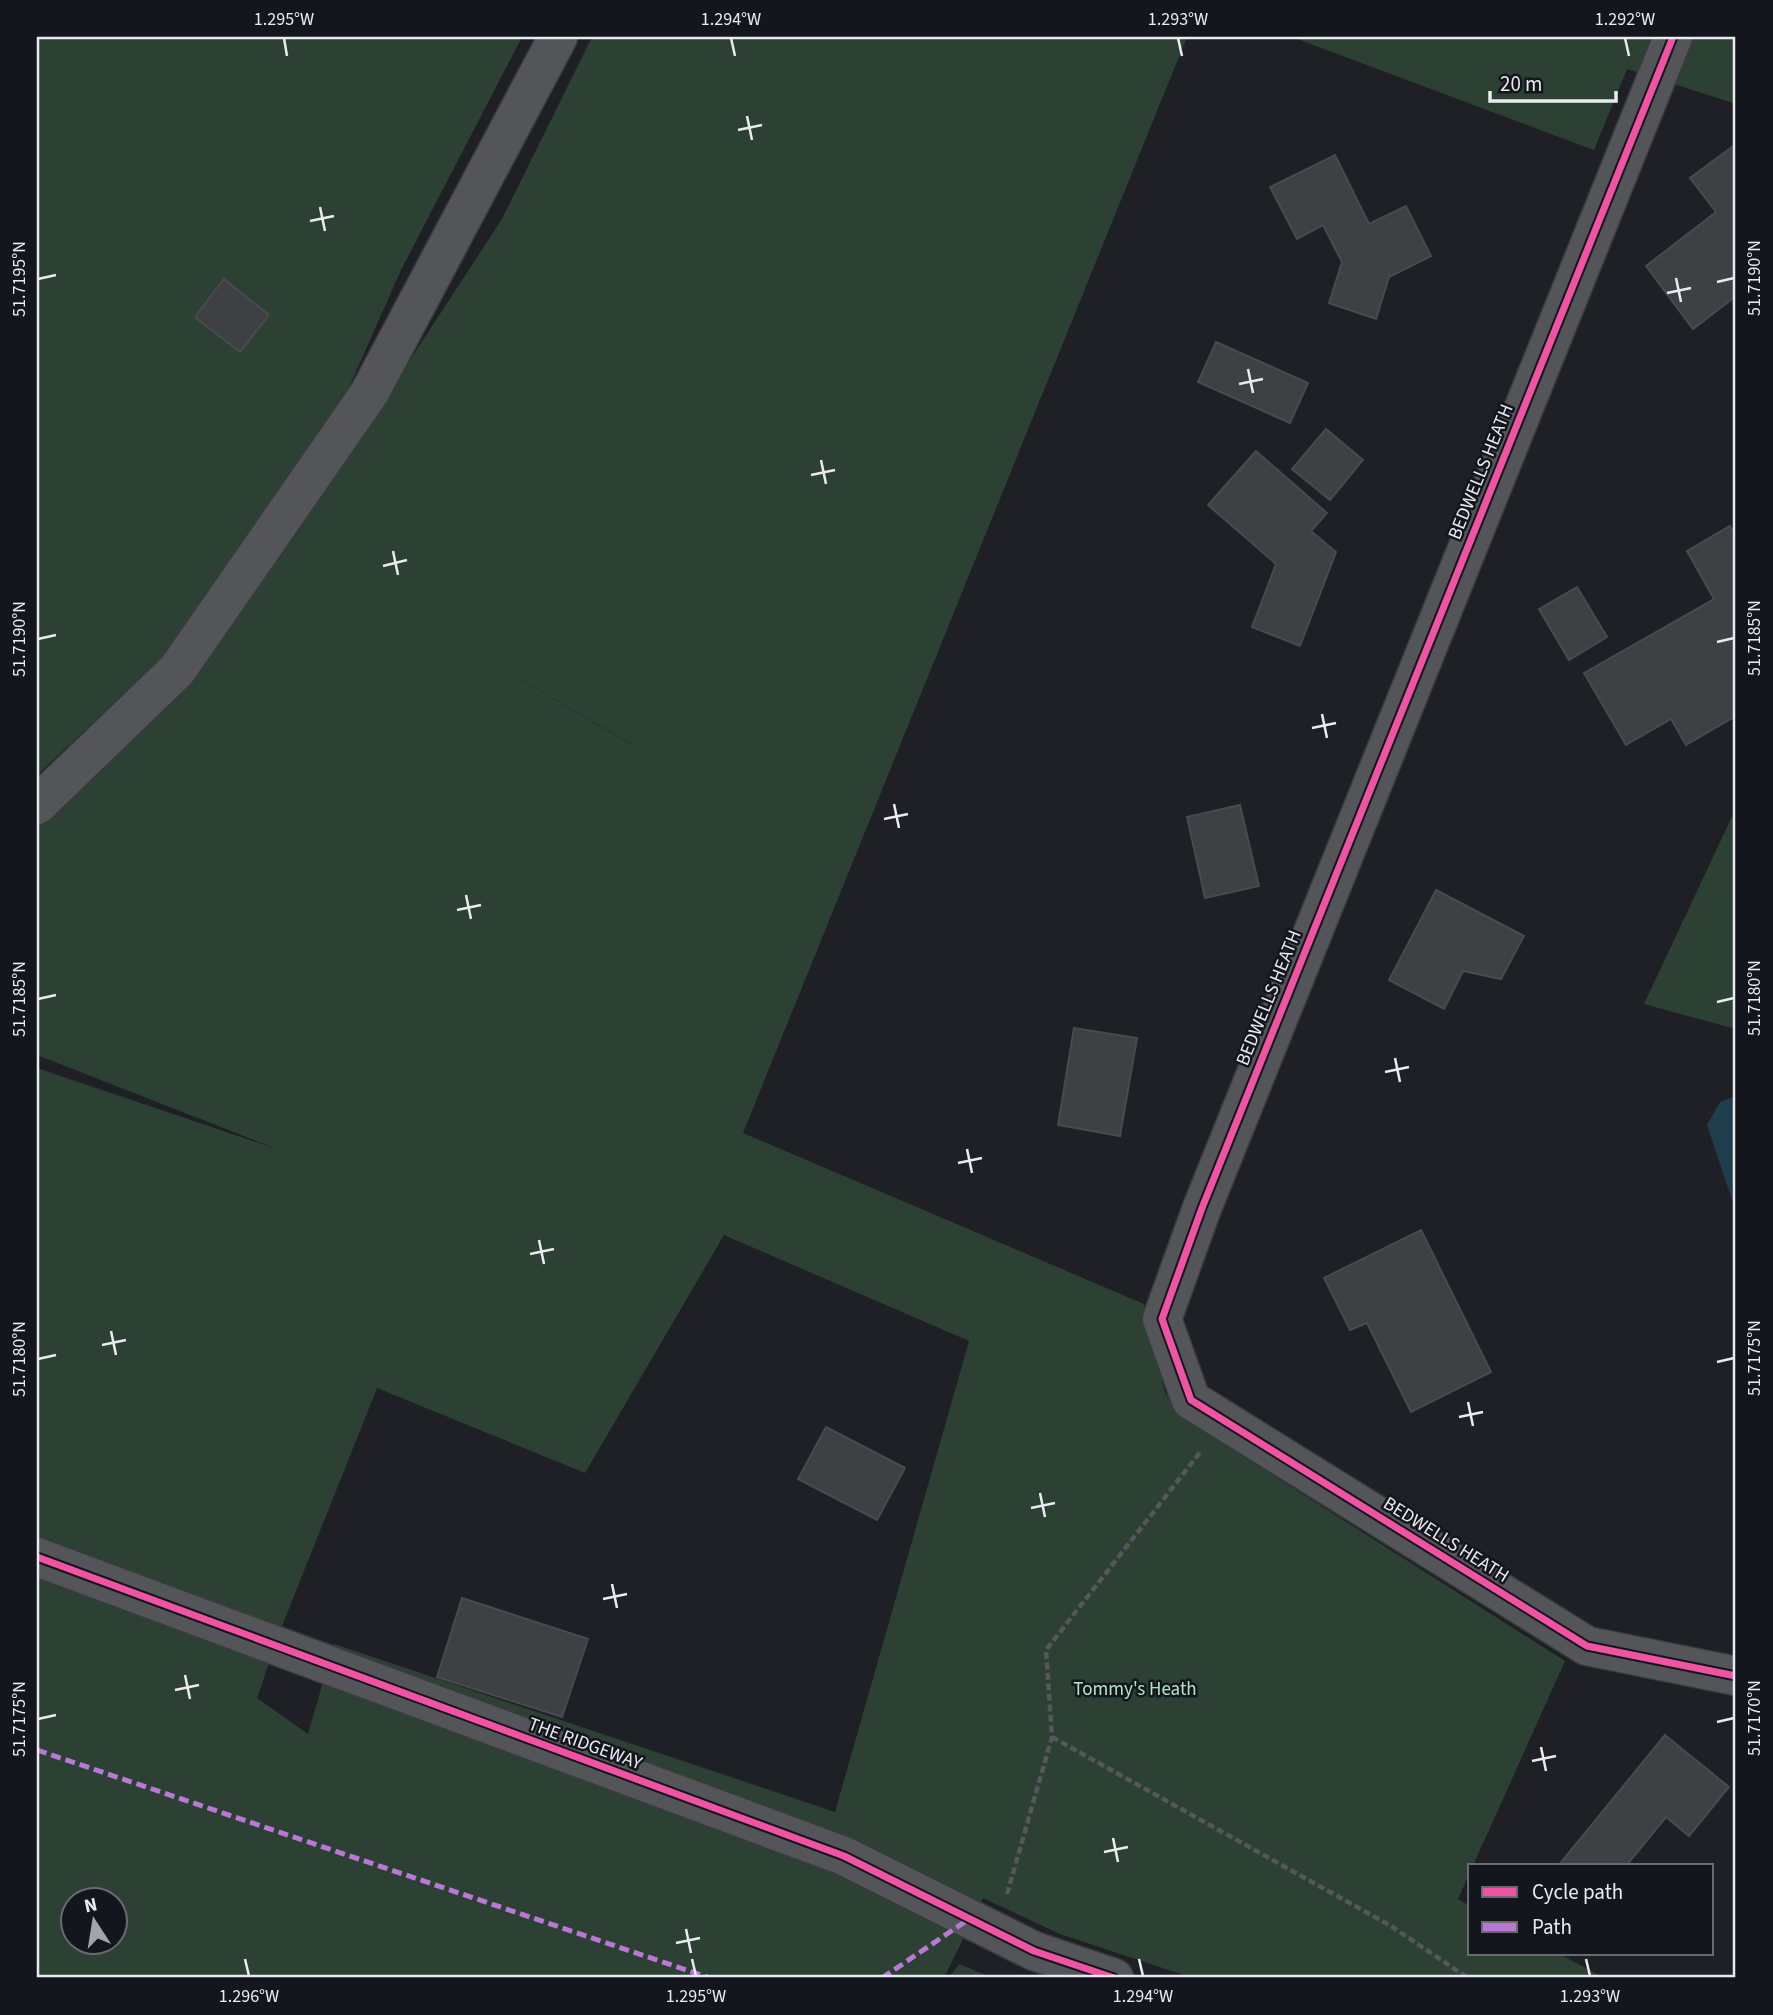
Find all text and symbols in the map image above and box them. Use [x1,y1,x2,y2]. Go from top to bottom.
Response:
text: 1.295°W [254,7,314,32]
text: 1.294°W [701,7,761,32]
text: 1.293°W [1148,7,1208,32]
text: 1.292°W [1595,7,1655,32]
scale bar [1490,60,1616,104]
text: 20 m [1500,69,1542,99]
text: 51.7190°N [1742,240,1767,316]
text: 51.7195°N [7,241,32,317]
street label: BEDWELLS HEATH [1442,400,1520,544]
text: 51.7185°N [1742,600,1767,676]
text: 51.7190°N [7,601,32,677]
street label: BEDWELLS HEATH [1230,926,1308,1070]
text: 51.7180°N [1742,960,1767,1036]
text: 51.7185°N [7,961,32,1037]
text: 51.7175°N [1742,1320,1767,1396]
text: 51.7180°N [7,1321,32,1397]
street label: BEDWELLS HEATH [1378,1490,1514,1590]
park label: Tommy's Heath [1073,1676,1197,1703]
text: 51.7170°N [1742,1680,1767,1756]
text: 51.7175°N [7,1681,32,1757]
street label: THE RIDGEWAY [524,1711,647,1777]
legend [1468,1864,1714,1955]
text: Cycle path [1532,1877,1623,1907]
north arrow [60,1885,130,1955]
text: N [82,1891,100,1920]
text: Path [1532,1912,1572,1942]
text: 1.296°W [219,1984,279,2009]
text: 1.295°W [666,1984,726,2009]
text: 1.294°W [1113,1984,1173,2009]
text: 1.293°W [1560,1984,1620,2009]

